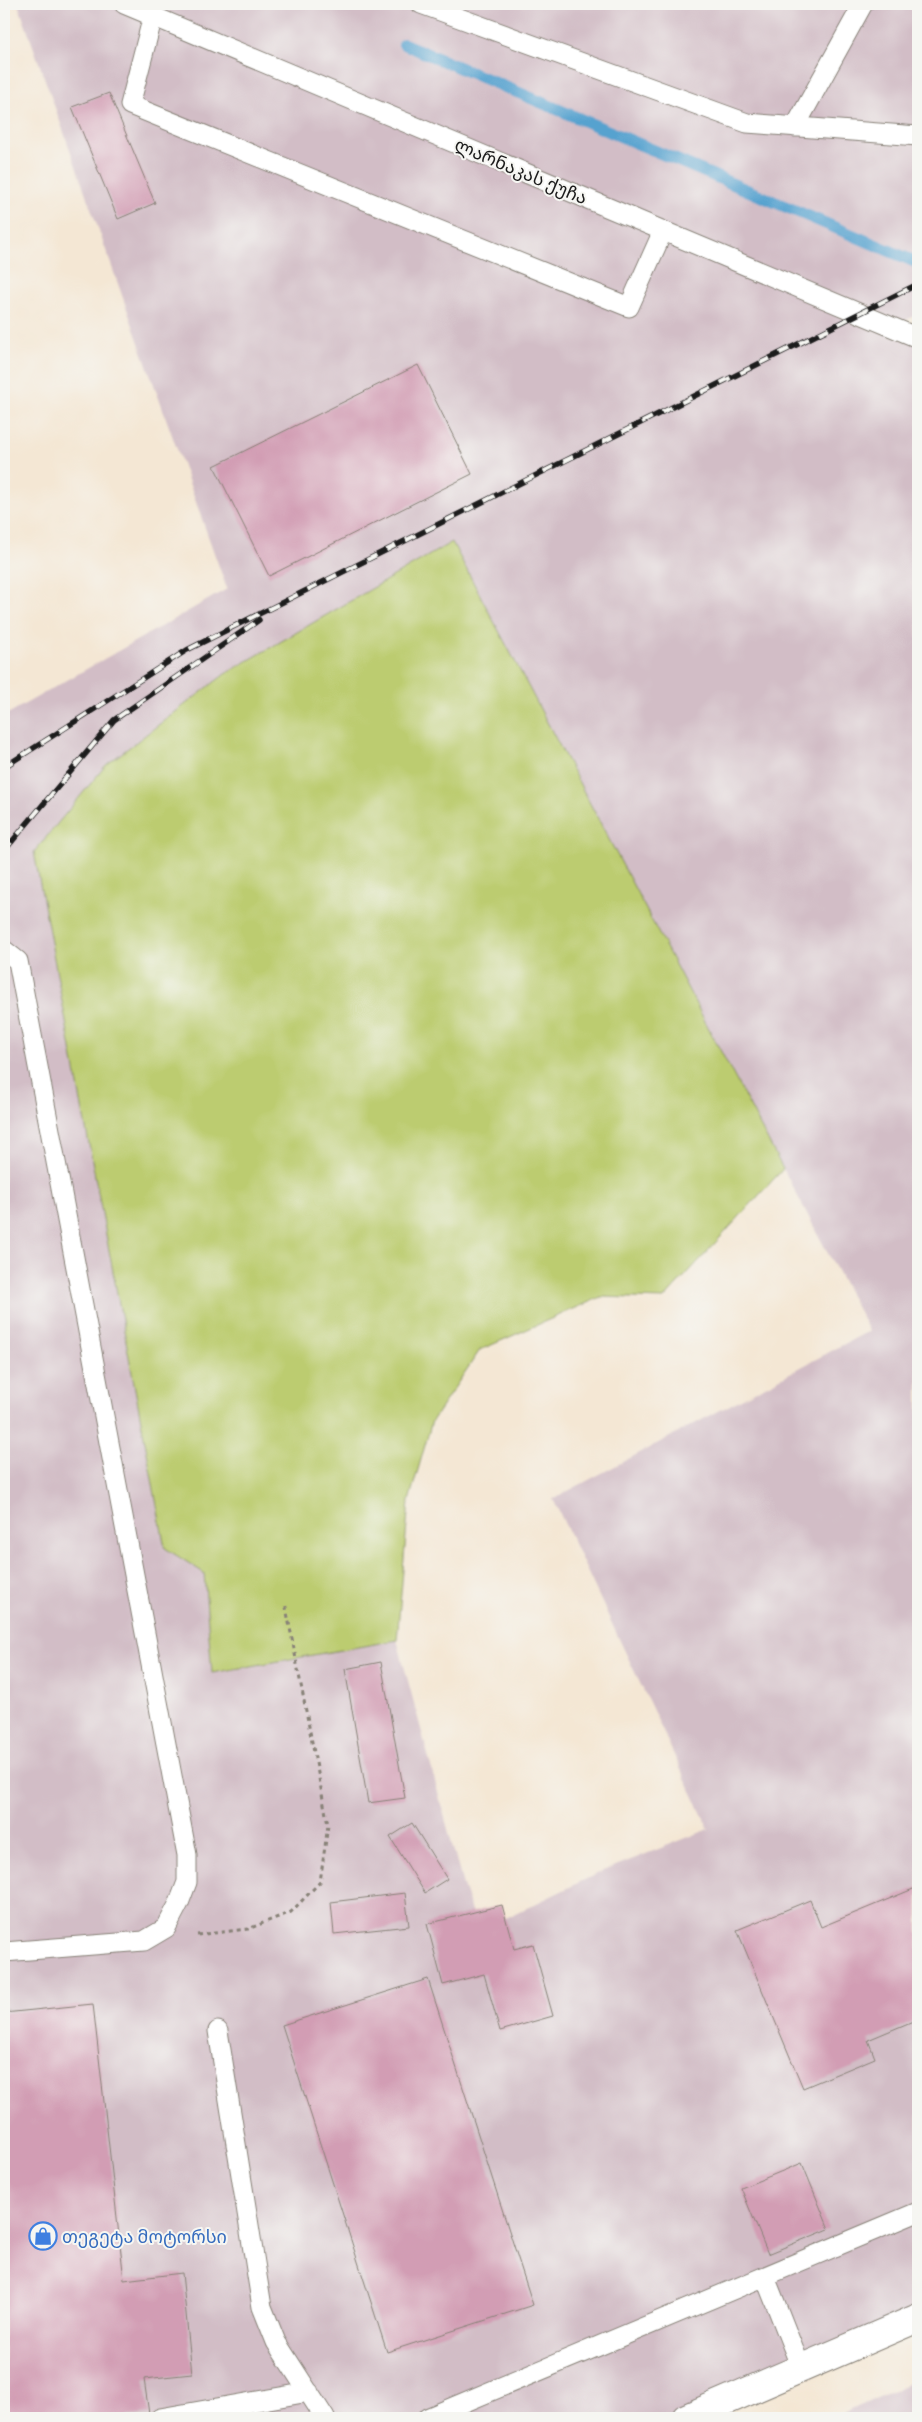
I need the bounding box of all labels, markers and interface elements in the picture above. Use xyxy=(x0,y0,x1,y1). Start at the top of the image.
street label: ლარნაკას ქუჩა xyxy=(451,132,591,210)
shop icon: თეგეტა მოტორსი xyxy=(28,2221,58,2251)
place label: თეგეტა მოტორსი xyxy=(62,2224,227,2249)

